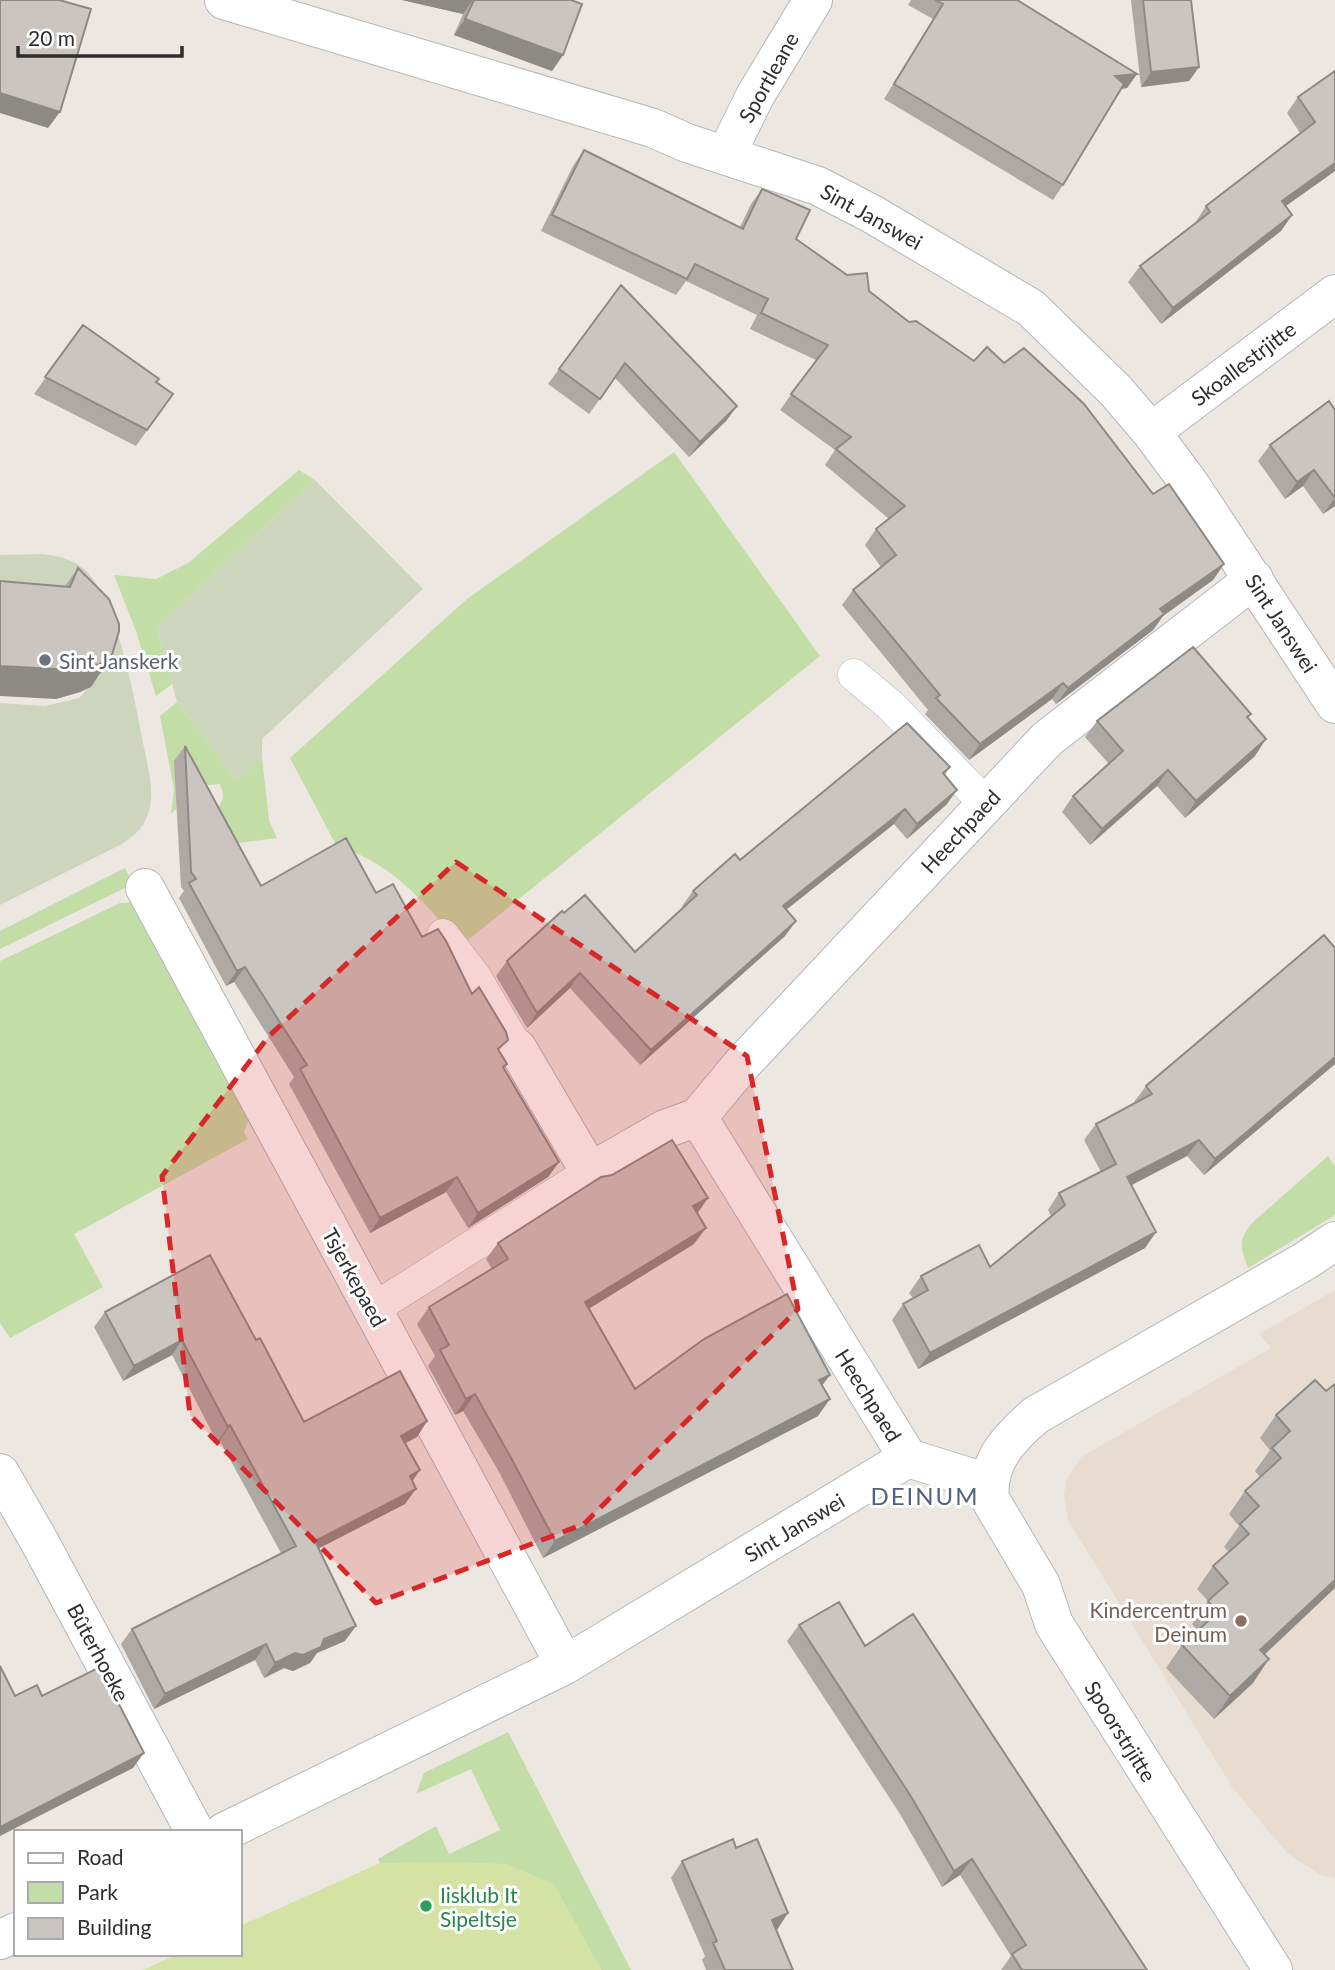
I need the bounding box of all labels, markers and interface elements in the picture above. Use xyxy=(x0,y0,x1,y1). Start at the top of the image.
scale bar xyxy=(18,14,182,58)
text: 20 m xyxy=(28,25,75,50)
street label: Sportleane xyxy=(733,28,803,126)
street label: Sint Janswei xyxy=(817,178,927,254)
street label: Skoallestrjitte xyxy=(1186,316,1300,410)
street label: Sint Janswei xyxy=(1241,569,1323,677)
place label: Sint Janskerk xyxy=(59,648,179,673)
marker: Sint Janskerk xyxy=(37,652,53,668)
street label: Heechpaed xyxy=(915,784,1005,878)
street label: Tsjerkepaed xyxy=(318,1223,392,1331)
street label: Heechpaed xyxy=(831,1344,907,1446)
district label: DEINUM xyxy=(870,1481,980,1510)
street label: Sint Janswei xyxy=(739,1487,849,1567)
place label: Kindercentrum Deinum xyxy=(1090,1597,1227,1646)
street label: Bûterhoeke xyxy=(63,1599,135,1705)
marker: Kindercentrum Deinum xyxy=(1233,1613,1249,1629)
street label: Spoorstrjitte xyxy=(1080,1676,1162,1786)
legend xyxy=(14,1830,242,1956)
text: Road xyxy=(77,1844,124,1869)
text: Park xyxy=(77,1879,118,1904)
place label: Iisklub It Sipeltsje xyxy=(440,1882,518,1931)
marker: Iisklub It Sipeltsje xyxy=(418,1898,434,1914)
text: Building xyxy=(77,1914,152,1939)

